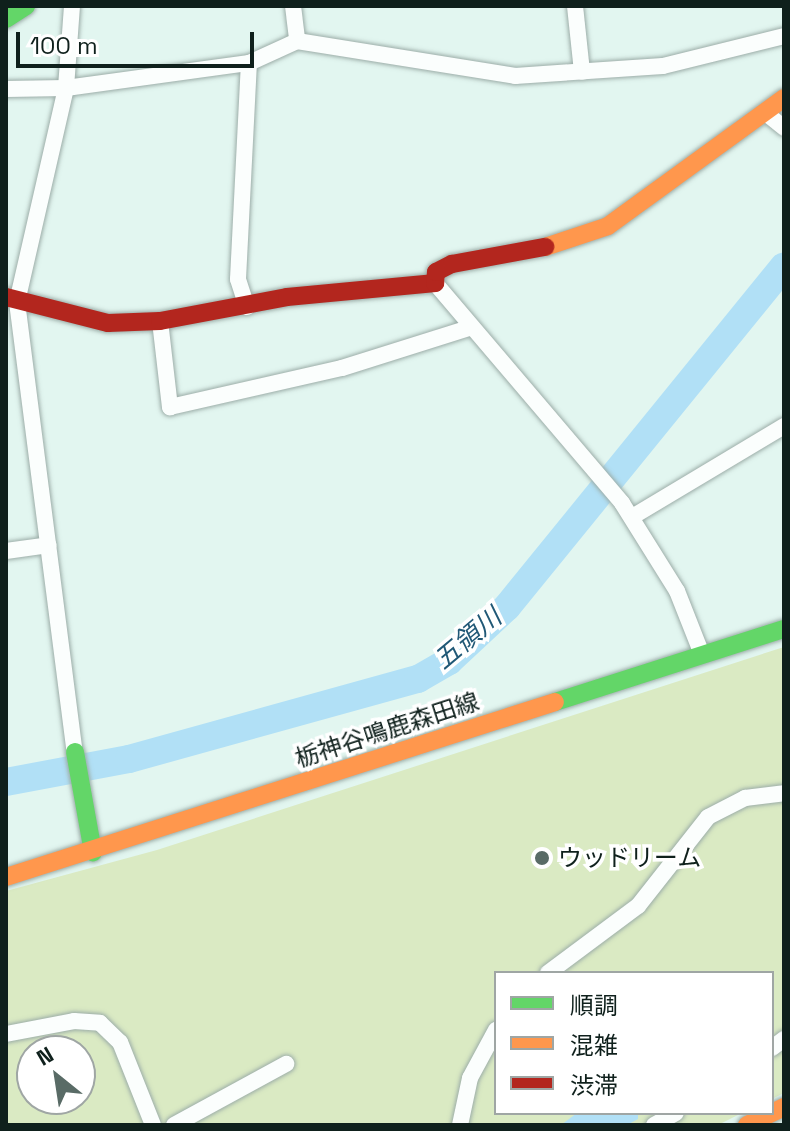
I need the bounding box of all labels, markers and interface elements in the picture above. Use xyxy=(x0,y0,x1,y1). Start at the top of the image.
scale bar xyxy=(20,16,258,66)
text: 100 m xyxy=(30,30,98,61)
water label: 五領川 xyxy=(428,602,508,676)
street label: 栃神谷鳴鹿森田線 xyxy=(291,687,483,773)
place label: ウッドリーム xyxy=(558,844,702,872)
marker: ウッドリーム xyxy=(533,849,551,867)
legend xyxy=(494,971,774,1115)
text: 順調 xyxy=(570,990,618,1021)
text: 混雑 xyxy=(570,1030,618,1061)
north arrow xyxy=(16,1035,96,1115)
text: N xyxy=(32,1040,58,1072)
text: 渋滞 xyxy=(570,1070,618,1101)

